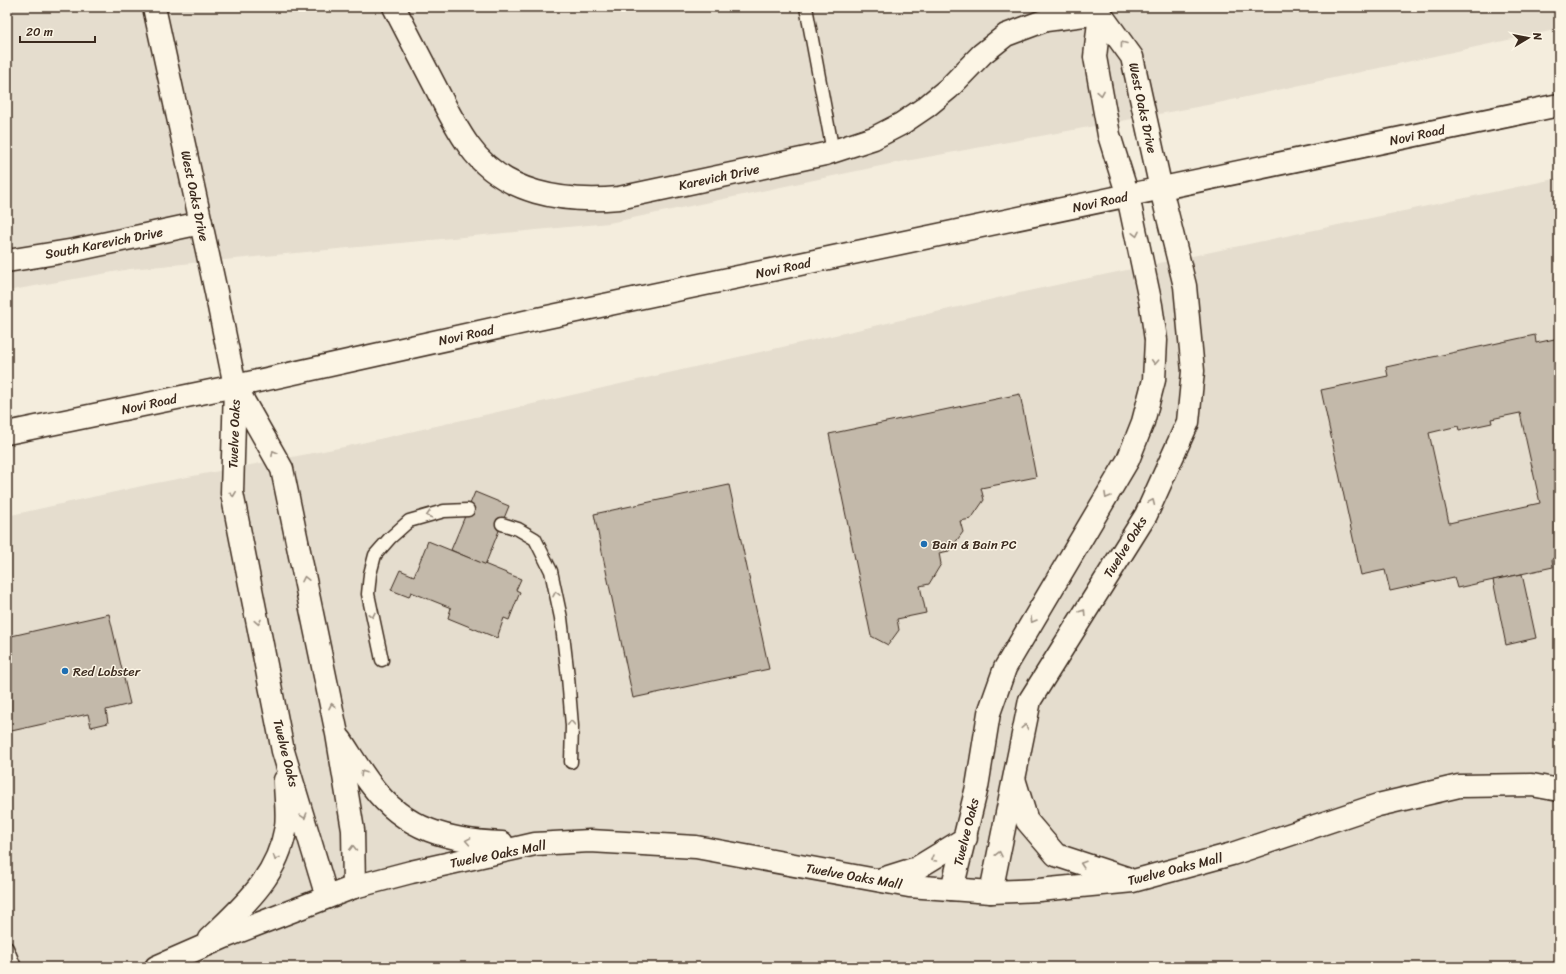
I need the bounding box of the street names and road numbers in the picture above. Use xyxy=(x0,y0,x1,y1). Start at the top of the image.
street label: West Oaks Drive xyxy=(1122,60,1164,156)
street label: Novi Road xyxy=(1387,118,1448,152)
street label: West Oaks Drive xyxy=(174,148,216,244)
street label: Karevich Drive xyxy=(676,157,762,197)
street label: Novi Road xyxy=(1070,185,1131,219)
street label: South Karevich Drive xyxy=(43,220,165,266)
street label: Novi Road xyxy=(753,251,814,285)
street label: Novi Road xyxy=(436,318,497,352)
street label: Novi Road xyxy=(119,387,180,421)
street label: Twelve Oaks xyxy=(221,399,247,469)
street label: Twelve Oaks xyxy=(1097,511,1153,583)
street label: Twelve Oaks xyxy=(266,717,306,789)
street label: Twelve Oaks xyxy=(946,796,986,868)
street label: Twelve Oaks Mall xyxy=(448,833,548,875)
street label: Twelve Oaks Mall xyxy=(1125,846,1225,892)
street label: Twelve Oaks Mall xyxy=(804,856,904,896)

